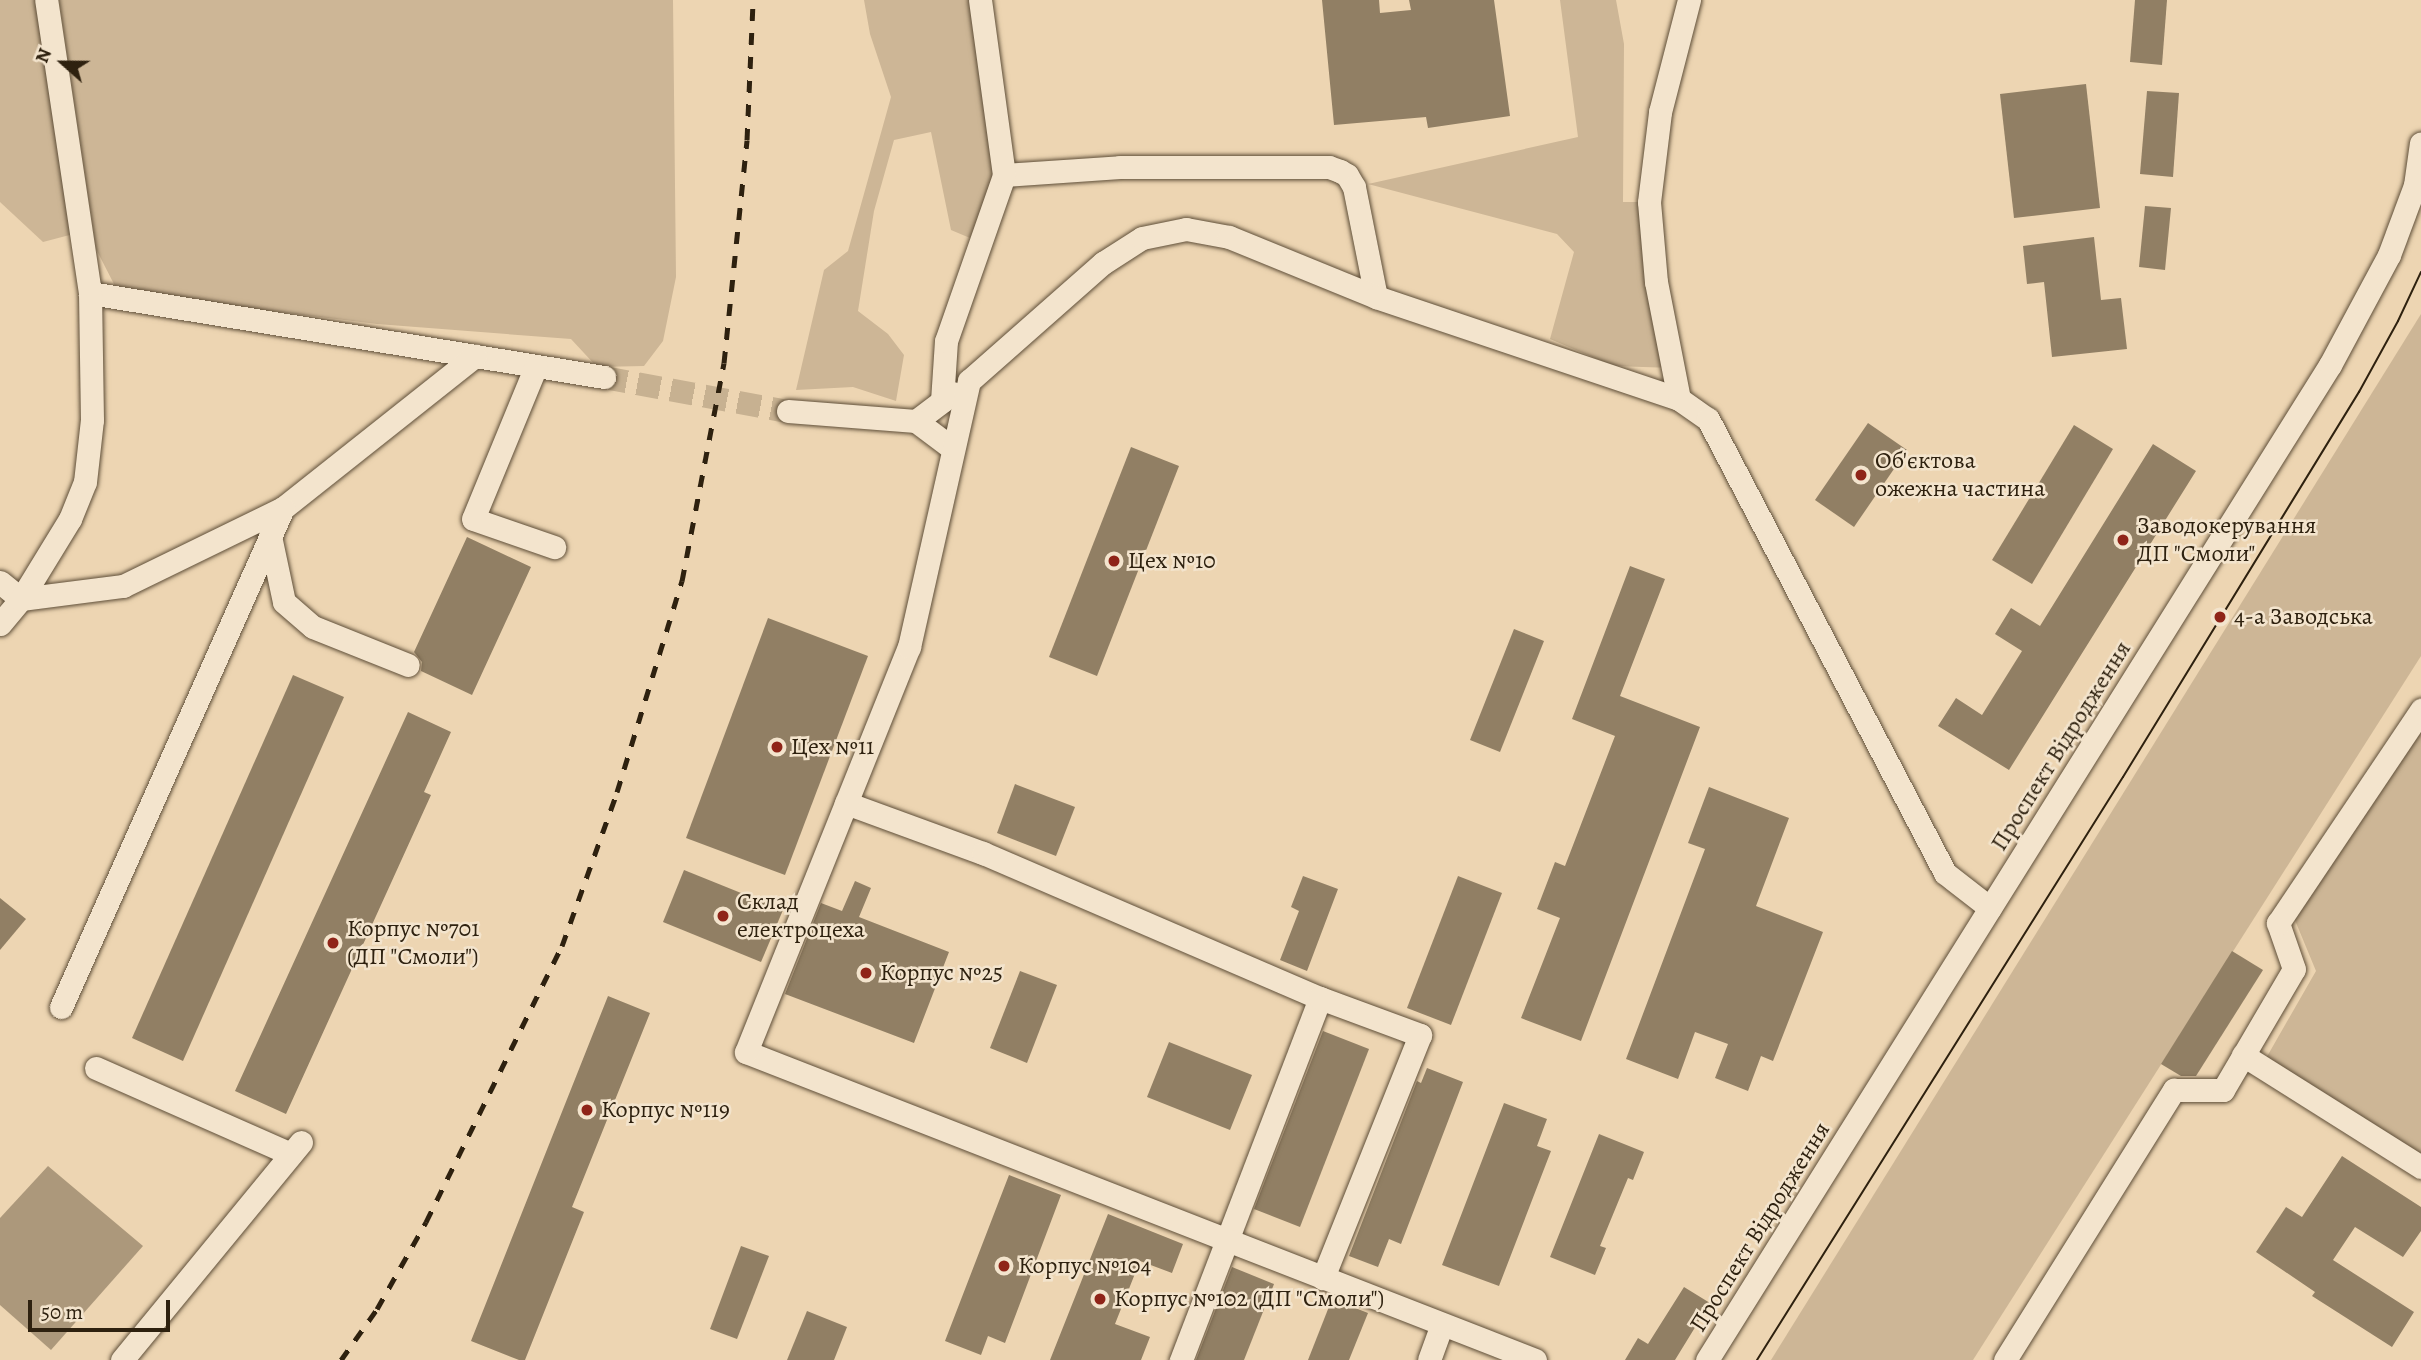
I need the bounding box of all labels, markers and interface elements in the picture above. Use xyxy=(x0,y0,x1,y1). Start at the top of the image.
north arrow xyxy=(28,28,98,98)
text: N xyxy=(29,44,58,67)
place label: Об'єктова ожежна частина xyxy=(1875,447,2045,503)
marker: Об'єктова ожежна частина xyxy=(1853,467,1869,483)
place label: Заводокерування ДП "Смоли" xyxy=(2137,512,2316,568)
marker: Заводокерування ДП "Смоли" xyxy=(2115,532,2131,548)
place label: Цех №10 xyxy=(1128,547,1216,575)
marker: Цех №10 xyxy=(1106,553,1122,569)
place label: 4-а Заводська xyxy=(2234,603,2373,631)
marker: 4-а Заводська xyxy=(2212,609,2228,625)
street label: Проспект Відродження xyxy=(1985,636,2137,856)
place label: Цех №11 xyxy=(791,733,874,761)
marker: Цех №11 xyxy=(769,739,785,755)
place label: Склад електроцеха xyxy=(737,888,865,944)
marker: Склад електроцеха xyxy=(715,908,731,924)
place label: Корпус №701 (ДП "Смоли") xyxy=(347,915,480,971)
marker: Корпус №701 (ДП "Смоли") xyxy=(325,935,341,951)
place label: Корпус №25 xyxy=(880,959,1003,987)
marker: Корпус №25 xyxy=(858,965,874,981)
place label: Корпус №119 xyxy=(601,1096,730,1124)
marker: Корпус №119 xyxy=(579,1102,595,1118)
street label: Проспект Відродження xyxy=(1684,1117,1836,1337)
place label: Корпус №104 xyxy=(1018,1252,1151,1280)
marker: Корпус №104 xyxy=(996,1258,1012,1274)
place label: Корпус №102 (ДП "Смоли") xyxy=(1114,1285,1385,1313)
scale bar xyxy=(32,1286,173,1330)
marker: Корпус №102 (ДП "Смоли") xyxy=(1092,1291,1108,1307)
text: 50 m xyxy=(41,1298,83,1326)

